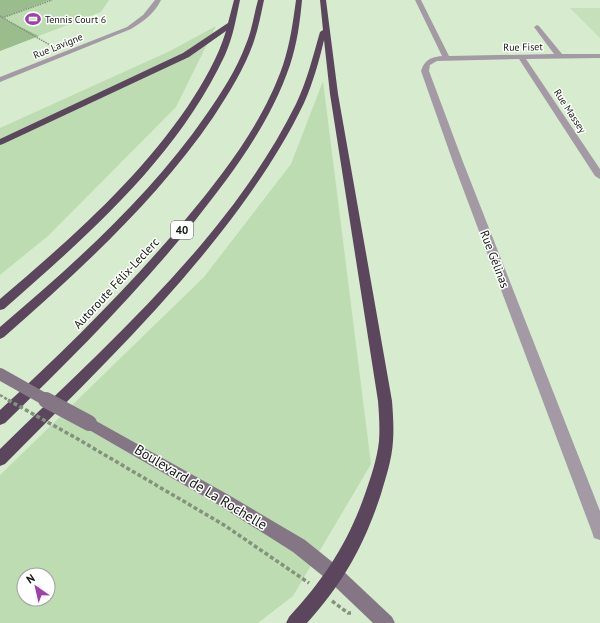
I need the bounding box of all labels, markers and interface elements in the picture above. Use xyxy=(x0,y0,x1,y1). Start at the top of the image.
sports icon: Tennis Court 6 xyxy=(24,10,42,28)
place label: Tennis Court 6 xyxy=(45,13,106,26)
street label: Rue Lavigne xyxy=(31,30,85,62)
street label: Rue Fiset xyxy=(503,40,543,54)
street label: Rue Massey xyxy=(551,87,589,136)
road number: 40 xyxy=(171,221,193,239)
street label: Rue Gélinas xyxy=(477,228,513,290)
street label: Autoroute Félix-Leclerc xyxy=(70,234,162,332)
street label: Boulevard de La Rochelle xyxy=(131,440,271,534)
north arrow xyxy=(16,567,56,607)
text: N xyxy=(23,571,37,587)

